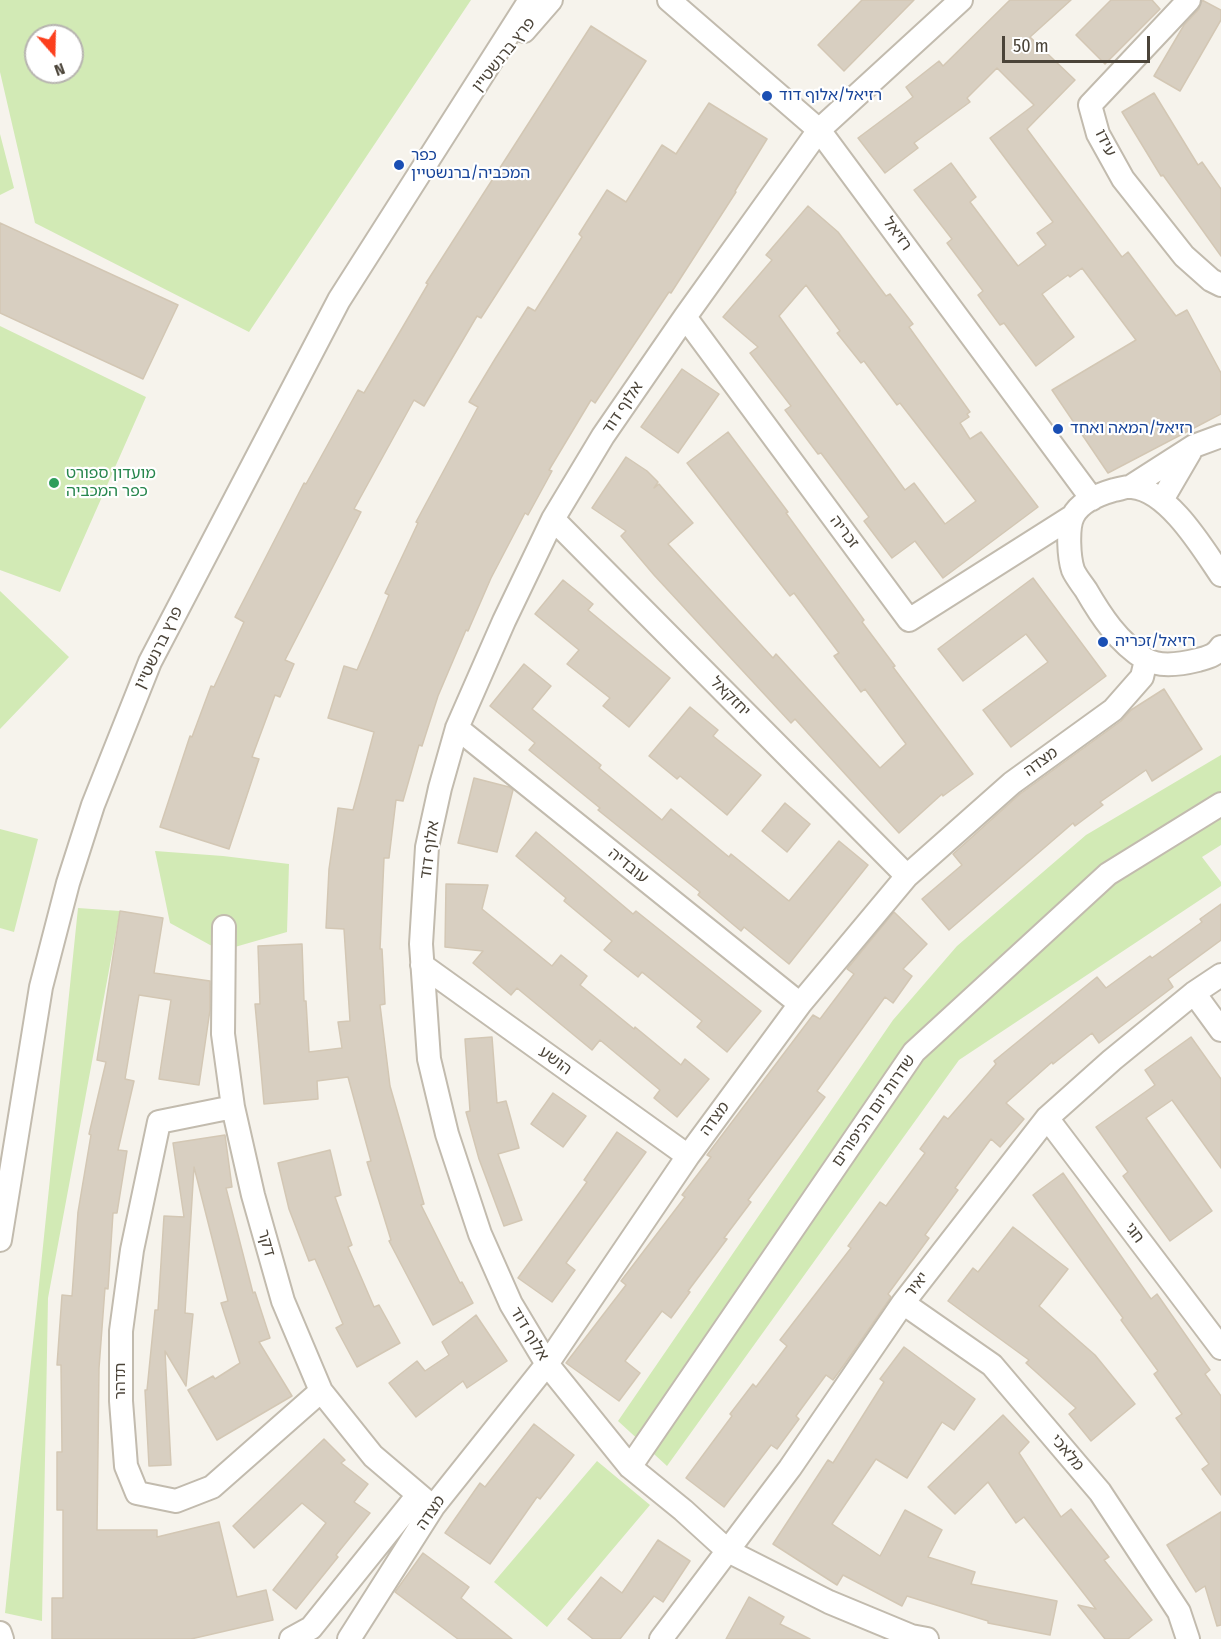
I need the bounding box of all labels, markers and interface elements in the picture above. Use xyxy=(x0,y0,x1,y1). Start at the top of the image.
street label: פרץ ברנשטיין xyxy=(468,14,540,96)
north arrow xyxy=(24,24,84,84)
scale bar xyxy=(1005,24,1154,62)
text: 50 m xyxy=(1013,35,1049,57)
text: N xyxy=(52,59,67,80)
place label: רזיאל/אלוף דוד xyxy=(779,86,882,106)
marker: רזיאל/אלוף דוד xyxy=(760,89,774,103)
street label: עידו xyxy=(1090,126,1120,160)
place label: כפר המכביה/ברנשטיין xyxy=(411,146,530,184)
marker: כפר המכביה/ברנשטיין xyxy=(392,158,406,172)
street label: רזיאל xyxy=(878,213,916,255)
street label: אלוף דוד xyxy=(599,378,647,438)
place label: רזיאל/המאה ואחד xyxy=(1070,419,1193,439)
marker: רזיאל/המאה ואחד xyxy=(1051,422,1065,436)
place label: מועדון ספורט כפר המכביה xyxy=(66,464,156,502)
marker: מועדון ספורט כפר המכביה xyxy=(47,476,61,490)
street label: זכריה xyxy=(825,512,863,552)
street label: פרץ ברנשטיין xyxy=(131,603,187,693)
place label: רזיאל/זכריה xyxy=(1115,632,1196,652)
marker: רזיאל/זכריה xyxy=(1096,635,1110,649)
street label: יחזקאל xyxy=(706,673,754,721)
street label: מצדה xyxy=(1020,743,1062,781)
street label: אלוף דוד xyxy=(416,819,444,881)
street label: עובדיה xyxy=(604,844,652,888)
street label: הושע xyxy=(535,1043,575,1079)
street label: שדרות יום הכיפורים xyxy=(828,1051,920,1171)
street label: מצדה xyxy=(696,1098,734,1140)
street label: חגי xyxy=(1120,1219,1148,1247)
street label: דקר xyxy=(253,1227,279,1259)
street label: יאיר xyxy=(901,1268,933,1302)
street label: אלוף דוד xyxy=(506,1304,552,1364)
street label: תדהר xyxy=(111,1362,131,1400)
street label: מלאכי xyxy=(1046,1431,1088,1475)
street label: מצדה xyxy=(412,1492,450,1534)

